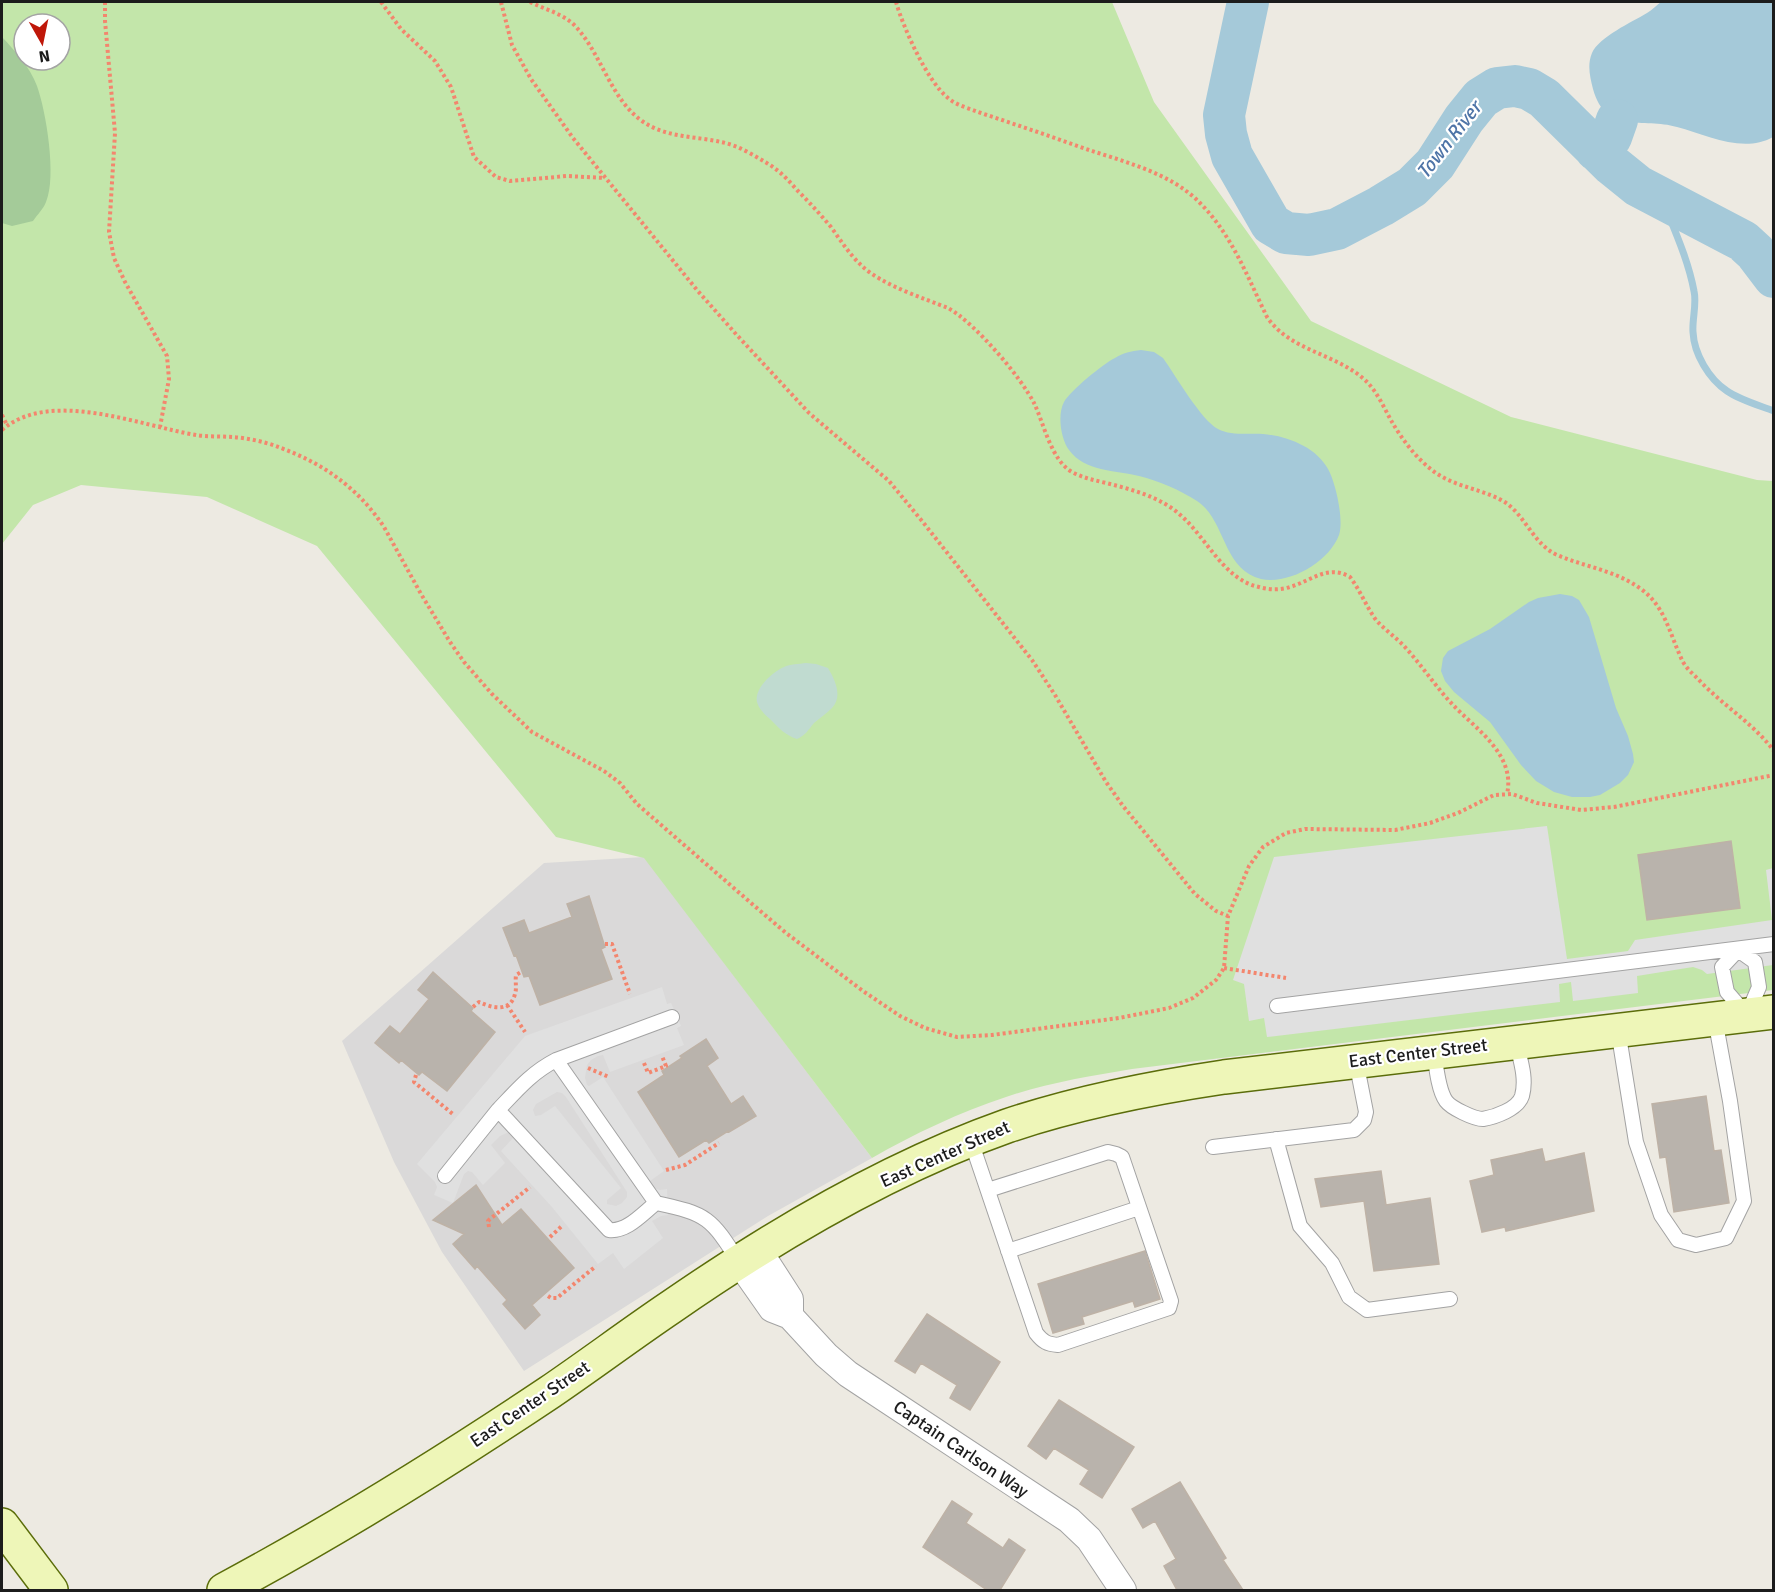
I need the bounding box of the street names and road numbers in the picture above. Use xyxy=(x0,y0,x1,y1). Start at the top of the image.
street label: East Center Street xyxy=(1347,1034,1489,1072)
street label: East Center Street xyxy=(877,1116,1013,1192)
street label: East Center Street xyxy=(466,1356,594,1452)
street label: Captain Carlson Way xyxy=(889,1396,1033,1503)

